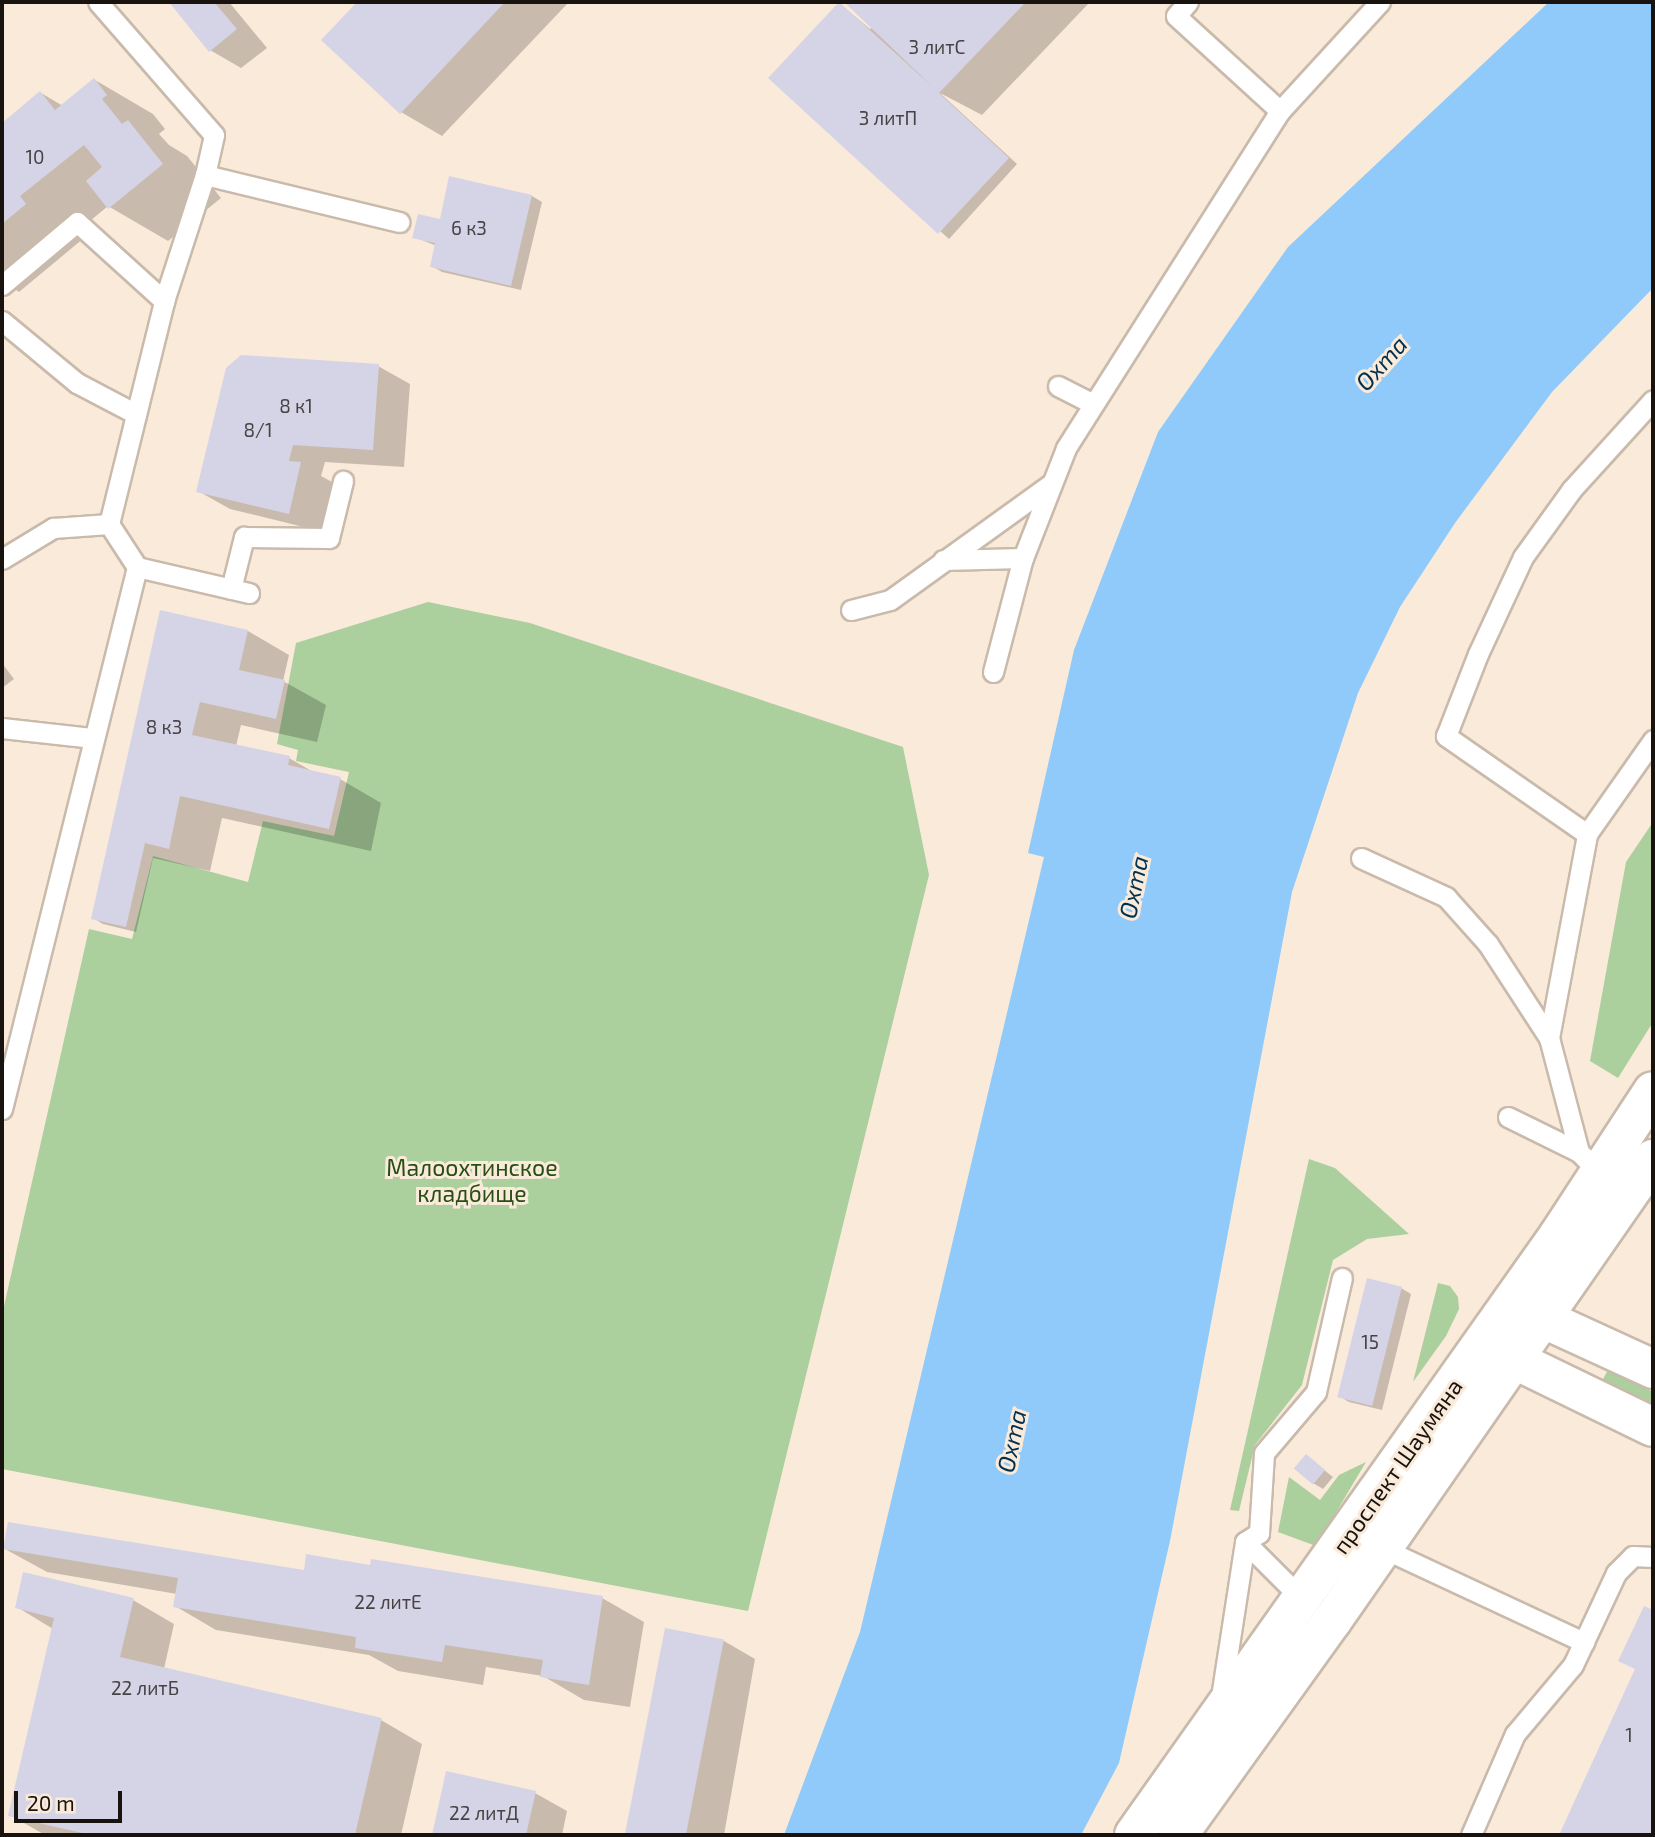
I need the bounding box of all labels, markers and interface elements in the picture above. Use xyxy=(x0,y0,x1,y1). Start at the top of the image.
house number: 3 литС xyxy=(909,36,965,58)
house number: 3 литП xyxy=(859,107,917,129)
house number: 10 xyxy=(25,146,45,168)
house number: 6 к3 xyxy=(451,217,487,239)
water label: Охта xyxy=(1349,330,1413,396)
house number: 8 к1 xyxy=(279,395,313,417)
house number: 8/1 xyxy=(244,419,272,441)
house number: 8 к3 xyxy=(146,716,182,738)
water label: Охта xyxy=(1112,853,1154,921)
park label: Малоохтинское кладбище xyxy=(386,1153,558,1207)
house number: 15 xyxy=(1361,1331,1379,1353)
street label: проспект Шаумяна xyxy=(1326,1373,1468,1559)
water label: Охта xyxy=(990,1407,1032,1475)
house number: 22 литЕ xyxy=(354,1591,422,1613)
house number: 22 литБ xyxy=(111,1677,179,1699)
house number: 1 xyxy=(1625,1724,1633,1746)
scale bar xyxy=(18,1778,126,1822)
text: 20 m xyxy=(27,1790,75,1815)
house number: 22 литД xyxy=(449,1802,519,1824)

